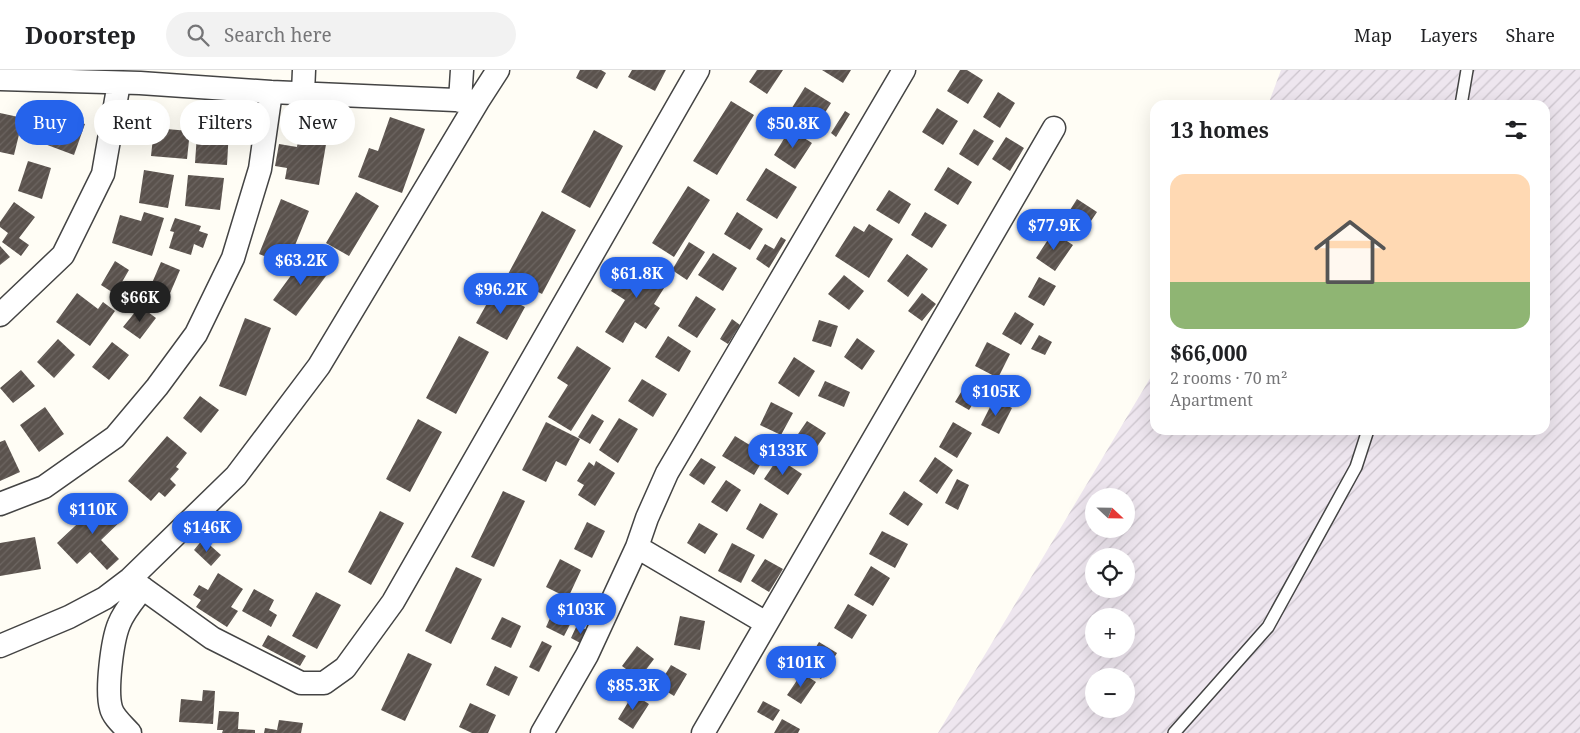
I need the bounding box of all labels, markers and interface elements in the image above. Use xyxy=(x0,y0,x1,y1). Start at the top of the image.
search box xyxy=(166,12,516,57)
text: Doorstep xyxy=(25,18,136,51)
icon: search xyxy=(184,21,212,49)
text: Search here xyxy=(224,22,332,48)
text: Map xyxy=(1354,23,1392,47)
text: Layers xyxy=(1420,23,1478,47)
text: Share xyxy=(1506,23,1555,47)
chip: Buy xyxy=(15,100,84,145)
chip: Rent xyxy=(94,100,170,145)
chip: Filters xyxy=(180,100,270,145)
chip: New xyxy=(280,100,355,145)
pin: $50.8K xyxy=(752,106,834,149)
text: $50.8K xyxy=(767,112,819,134)
text: 13 homes xyxy=(1170,116,1269,144)
icon: filters xyxy=(1502,116,1530,144)
icon: home xyxy=(1305,207,1395,297)
pin: $77.9K xyxy=(1013,208,1095,251)
text: $77.9K xyxy=(1028,214,1080,236)
pin: $63.2K xyxy=(260,244,342,286)
text: $63.2K xyxy=(275,249,327,271)
pin: $61.8K xyxy=(596,256,678,299)
text: $61.8K xyxy=(611,262,663,284)
pin: $96.2K xyxy=(460,272,542,315)
text: $96.2K xyxy=(475,278,527,300)
pin: $66K xyxy=(110,280,170,323)
text: $66K xyxy=(121,286,159,308)
text: $66,000 xyxy=(1170,339,1247,367)
text: 2 rooms · 70 m² xyxy=(1170,367,1287,389)
pin: $105K xyxy=(961,374,1031,417)
text: $105K xyxy=(972,380,1020,402)
text: Apartment xyxy=(1170,389,1253,411)
pin: $133K xyxy=(748,434,818,476)
text: $133K xyxy=(759,439,807,461)
north arrow xyxy=(1085,488,1135,538)
map controls xyxy=(1085,488,1135,718)
pin: $110K xyxy=(58,492,128,535)
text: $110K xyxy=(69,498,117,520)
pin: $146K xyxy=(172,510,242,553)
text: $146K xyxy=(183,516,231,538)
button: locate xyxy=(1085,548,1135,598)
pin: $103K xyxy=(546,592,616,635)
text: $103K xyxy=(557,598,605,620)
button: + xyxy=(1085,608,1135,658)
pin: $101K xyxy=(766,646,836,688)
text: $101K xyxy=(777,651,825,673)
pin: $85.3K xyxy=(592,668,674,711)
button: − xyxy=(1085,668,1135,718)
text: $85.3K xyxy=(607,674,659,696)

